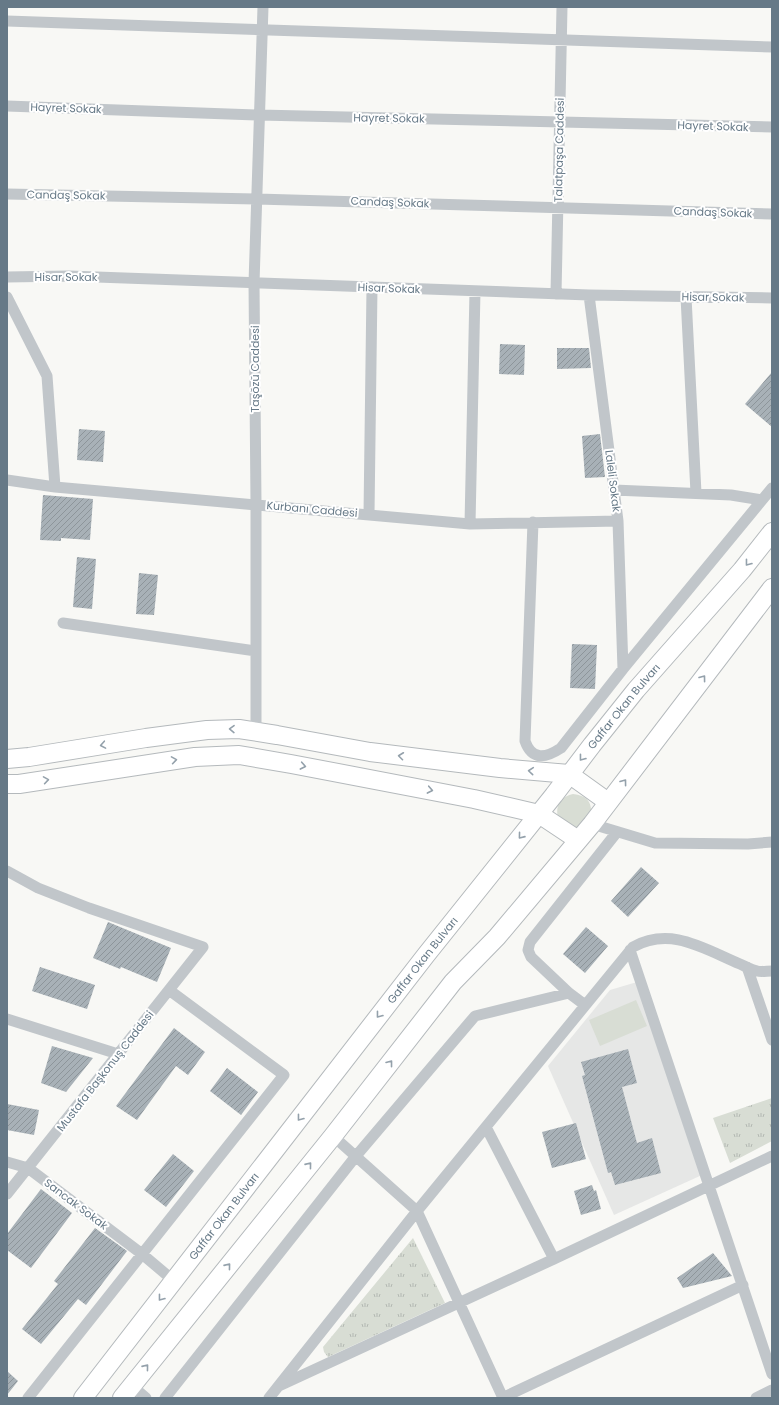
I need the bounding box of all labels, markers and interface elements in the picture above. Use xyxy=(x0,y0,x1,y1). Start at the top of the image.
street label: Talatpaşa Caddesi xyxy=(550,97,568,202)
street label: Hayret Sokak xyxy=(30,99,102,117)
street label: Hayret Sokak xyxy=(353,109,425,127)
street label: Hayret Sokak xyxy=(677,117,749,135)
street label: Candaş Sokak xyxy=(26,186,106,204)
street label: Candaş Sokak xyxy=(350,193,430,211)
street label: Candaş Sokak xyxy=(673,203,753,221)
street label: Hisar Sokak xyxy=(35,269,98,285)
street label: Hisar Sokak xyxy=(357,279,421,297)
street label: Hisar Sokak xyxy=(681,288,745,306)
street label: Taşözü Caddesi xyxy=(247,325,263,413)
street label: Laleli Sokak xyxy=(601,449,625,513)
street label: Kurbanı Caddesi xyxy=(266,497,358,521)
one-way arrow xyxy=(745,558,752,565)
street label: Gaffar Okan Bulvarı xyxy=(584,660,664,752)
one-way arrow xyxy=(698,676,705,683)
one-way arrow xyxy=(229,725,235,733)
one-way arrow xyxy=(100,740,106,749)
one-way arrow xyxy=(398,752,404,761)
one-way arrow xyxy=(580,753,587,760)
one-way arrow xyxy=(171,756,177,765)
one-way arrow xyxy=(300,761,306,769)
one-way arrow xyxy=(528,766,534,775)
one-way arrow xyxy=(43,776,49,785)
one-way arrow xyxy=(619,779,626,786)
one-way arrow xyxy=(427,786,434,794)
one-way arrow xyxy=(519,832,526,839)
street label: Gaffar Okan Bulvarı xyxy=(383,913,462,1007)
street label: Mustafa Başkonuş Caddesi xyxy=(53,1007,157,1135)
one-way arrow xyxy=(377,1010,384,1017)
one-way arrow xyxy=(385,1060,392,1067)
one-way arrow xyxy=(298,1113,305,1120)
one-way arrow xyxy=(305,1162,312,1169)
street label: Gaffar Okan Bulvarı xyxy=(185,1169,263,1263)
street label: Sancak Sokak xyxy=(41,1175,111,1233)
one-way arrow xyxy=(223,1264,230,1271)
one-way arrow xyxy=(158,1294,165,1301)
one-way arrow xyxy=(142,1365,149,1372)

